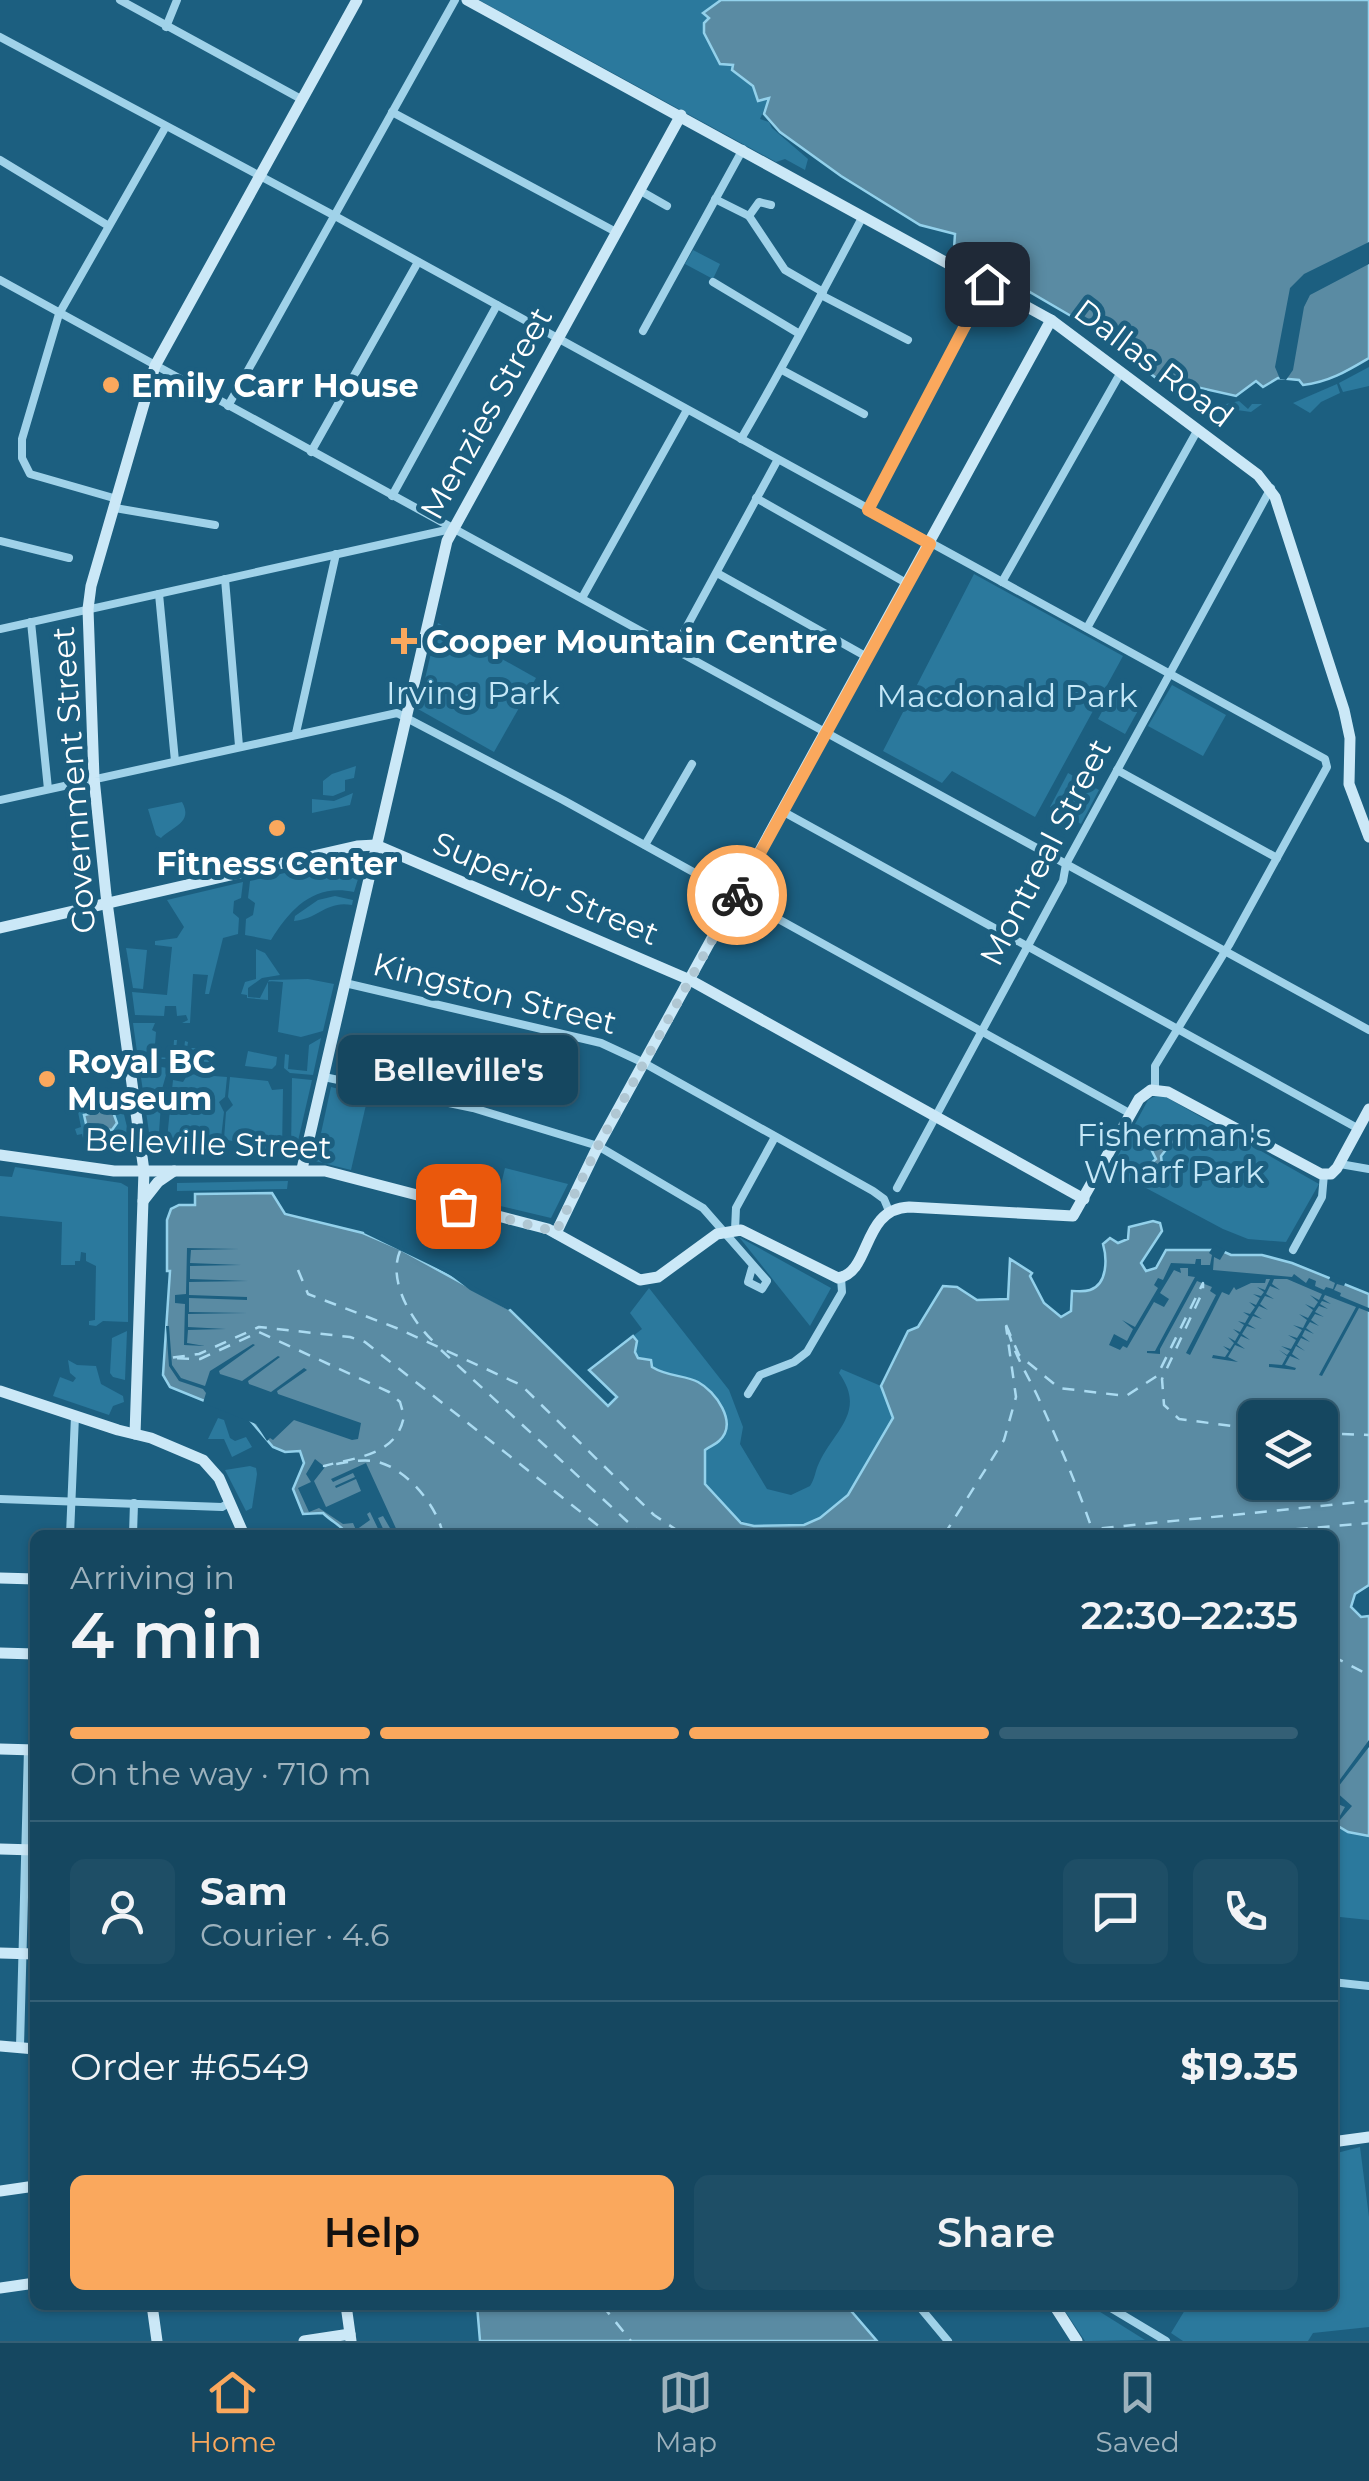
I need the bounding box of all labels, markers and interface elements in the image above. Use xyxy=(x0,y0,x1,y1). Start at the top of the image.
pin xyxy=(945,242,1030,327)
icon: home xyxy=(960,257,1015,312)
street label: Dallas Road xyxy=(1067,291,1241,435)
street label: Menzies Street xyxy=(412,300,560,526)
place label: Emily Carr House xyxy=(131,366,419,405)
marker: Emily Carr House xyxy=(100,374,122,396)
place label: Cooper Mountain Centre xyxy=(426,622,838,661)
street label: Government Street xyxy=(43,625,103,935)
marker: Cooper Mountain Centre xyxy=(391,628,417,654)
park label: Irving Park xyxy=(386,673,560,712)
park label: Macdonald Park xyxy=(876,676,1138,715)
street label: Montreal Street xyxy=(971,732,1119,972)
marker: Fitness Center xyxy=(266,817,288,839)
street label: Superior Street xyxy=(427,823,665,953)
place label: Fitness Center xyxy=(156,844,398,883)
courier xyxy=(687,845,787,945)
icon: bike xyxy=(710,868,765,923)
street label: Kingston Street xyxy=(369,944,621,1042)
callout: Belleville's xyxy=(338,1036,578,1106)
place label: Royal BC Museum xyxy=(67,1042,216,1118)
text: Belleville's xyxy=(372,1050,544,1089)
marker: Royal BC Museum xyxy=(36,1068,58,1090)
park label: Fisherman's Wharf Park xyxy=(1077,1115,1271,1191)
street label: Belleville Street xyxy=(84,1119,332,1167)
pin xyxy=(416,1164,501,1249)
icon: bag xyxy=(431,1179,486,1234)
map controls xyxy=(1238,1400,1338,1500)
button: layers xyxy=(1238,1400,1338,1500)
text: Arriving in xyxy=(70,1558,235,1597)
text: 22:30–22:35 xyxy=(1081,1592,1298,1639)
text: 4 min xyxy=(70,1595,264,1674)
text: On the way · 710 m xyxy=(70,1754,371,1793)
button: person xyxy=(70,1859,175,1964)
button: chat xyxy=(1063,1859,1168,1964)
button: phone xyxy=(1193,1859,1298,1964)
text: Sam xyxy=(200,1868,288,1915)
text: Courier · 4.6 xyxy=(200,1915,389,1954)
text: Order #6549 xyxy=(70,2043,310,2090)
text: $19.35 xyxy=(1180,2043,1298,2090)
button: Help xyxy=(70,2175,674,2290)
button: Share xyxy=(694,2175,1298,2290)
tab: Home xyxy=(189,2365,276,2459)
tab: Map xyxy=(655,2365,717,2459)
tab: Saved xyxy=(1096,2365,1180,2459)

